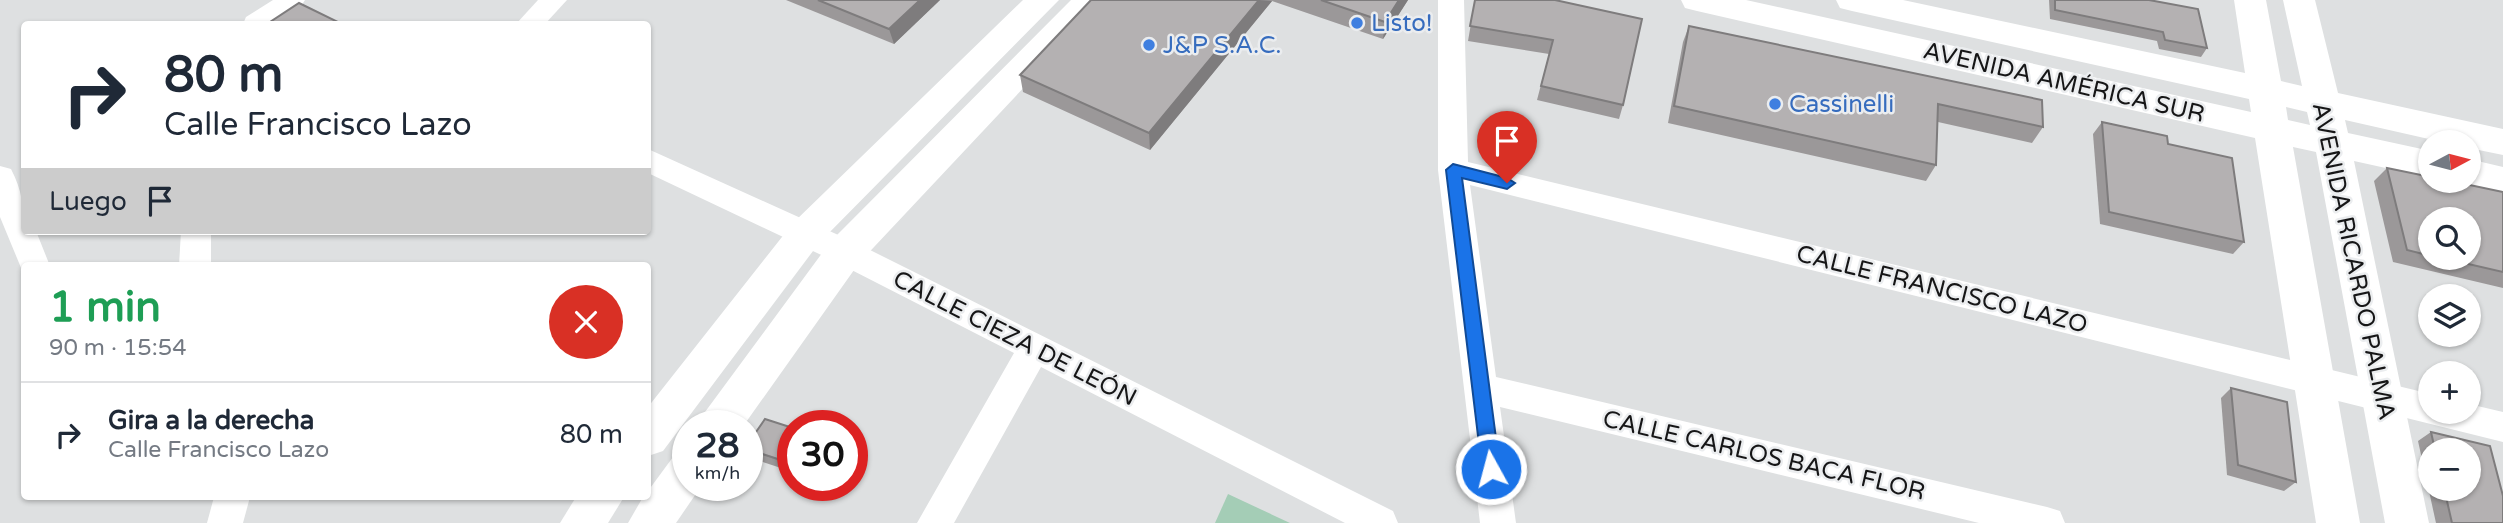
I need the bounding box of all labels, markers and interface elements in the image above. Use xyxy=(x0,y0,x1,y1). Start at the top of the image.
place label: Listo! xyxy=(1371,9,1433,38)
marker: Listo! xyxy=(1349,15,1365,31)
place label: J&P S.A.C. xyxy=(1163,31,1282,60)
street label: AVENIDA AMÉRICA SUR xyxy=(1920,35,2208,129)
marker: J&P S.A.C. xyxy=(1141,37,1157,53)
text: 80 m xyxy=(164,46,283,105)
icon: right xyxy=(49,49,140,140)
place label: Cassinelli xyxy=(1789,90,1894,119)
marker: Cassinelli xyxy=(1767,96,1783,112)
street label: AVENIDA RICARDO PALMA xyxy=(2306,100,2401,423)
text: Calle Francisco Lazo xyxy=(164,106,472,144)
pin xyxy=(1477,111,1537,183)
icon: arrive xyxy=(1488,122,1526,160)
north arrow xyxy=(2418,130,2482,192)
map controls xyxy=(2418,130,2481,501)
icon: arrive xyxy=(141,182,179,220)
text: Luego xyxy=(49,186,127,217)
button: search xyxy=(2418,207,2481,270)
street label: CALLE FRANCISCO LAZO xyxy=(1793,239,2090,340)
street label: CALLE CIEZA DE LEÓN xyxy=(888,263,1142,413)
text: 1 min xyxy=(49,282,161,333)
button: layers xyxy=(2418,284,2481,347)
button: close xyxy=(549,285,623,359)
text: 90 m · 15:54 xyxy=(49,334,187,362)
button: + xyxy=(2418,361,2481,424)
street label: CALLE CARLOS BACA FLOR xyxy=(1600,404,1928,507)
text: Gira a la derecha xyxy=(108,405,314,436)
speed limit sign: 30 xyxy=(777,410,868,501)
icon: right xyxy=(49,416,87,454)
text: 80 m xyxy=(560,419,623,450)
text: 28 xyxy=(696,425,739,467)
position arrow xyxy=(1454,432,1528,506)
text: Calle Francisco Lazo xyxy=(108,436,329,464)
button: − xyxy=(2418,438,2481,501)
text: km/h xyxy=(695,462,740,484)

